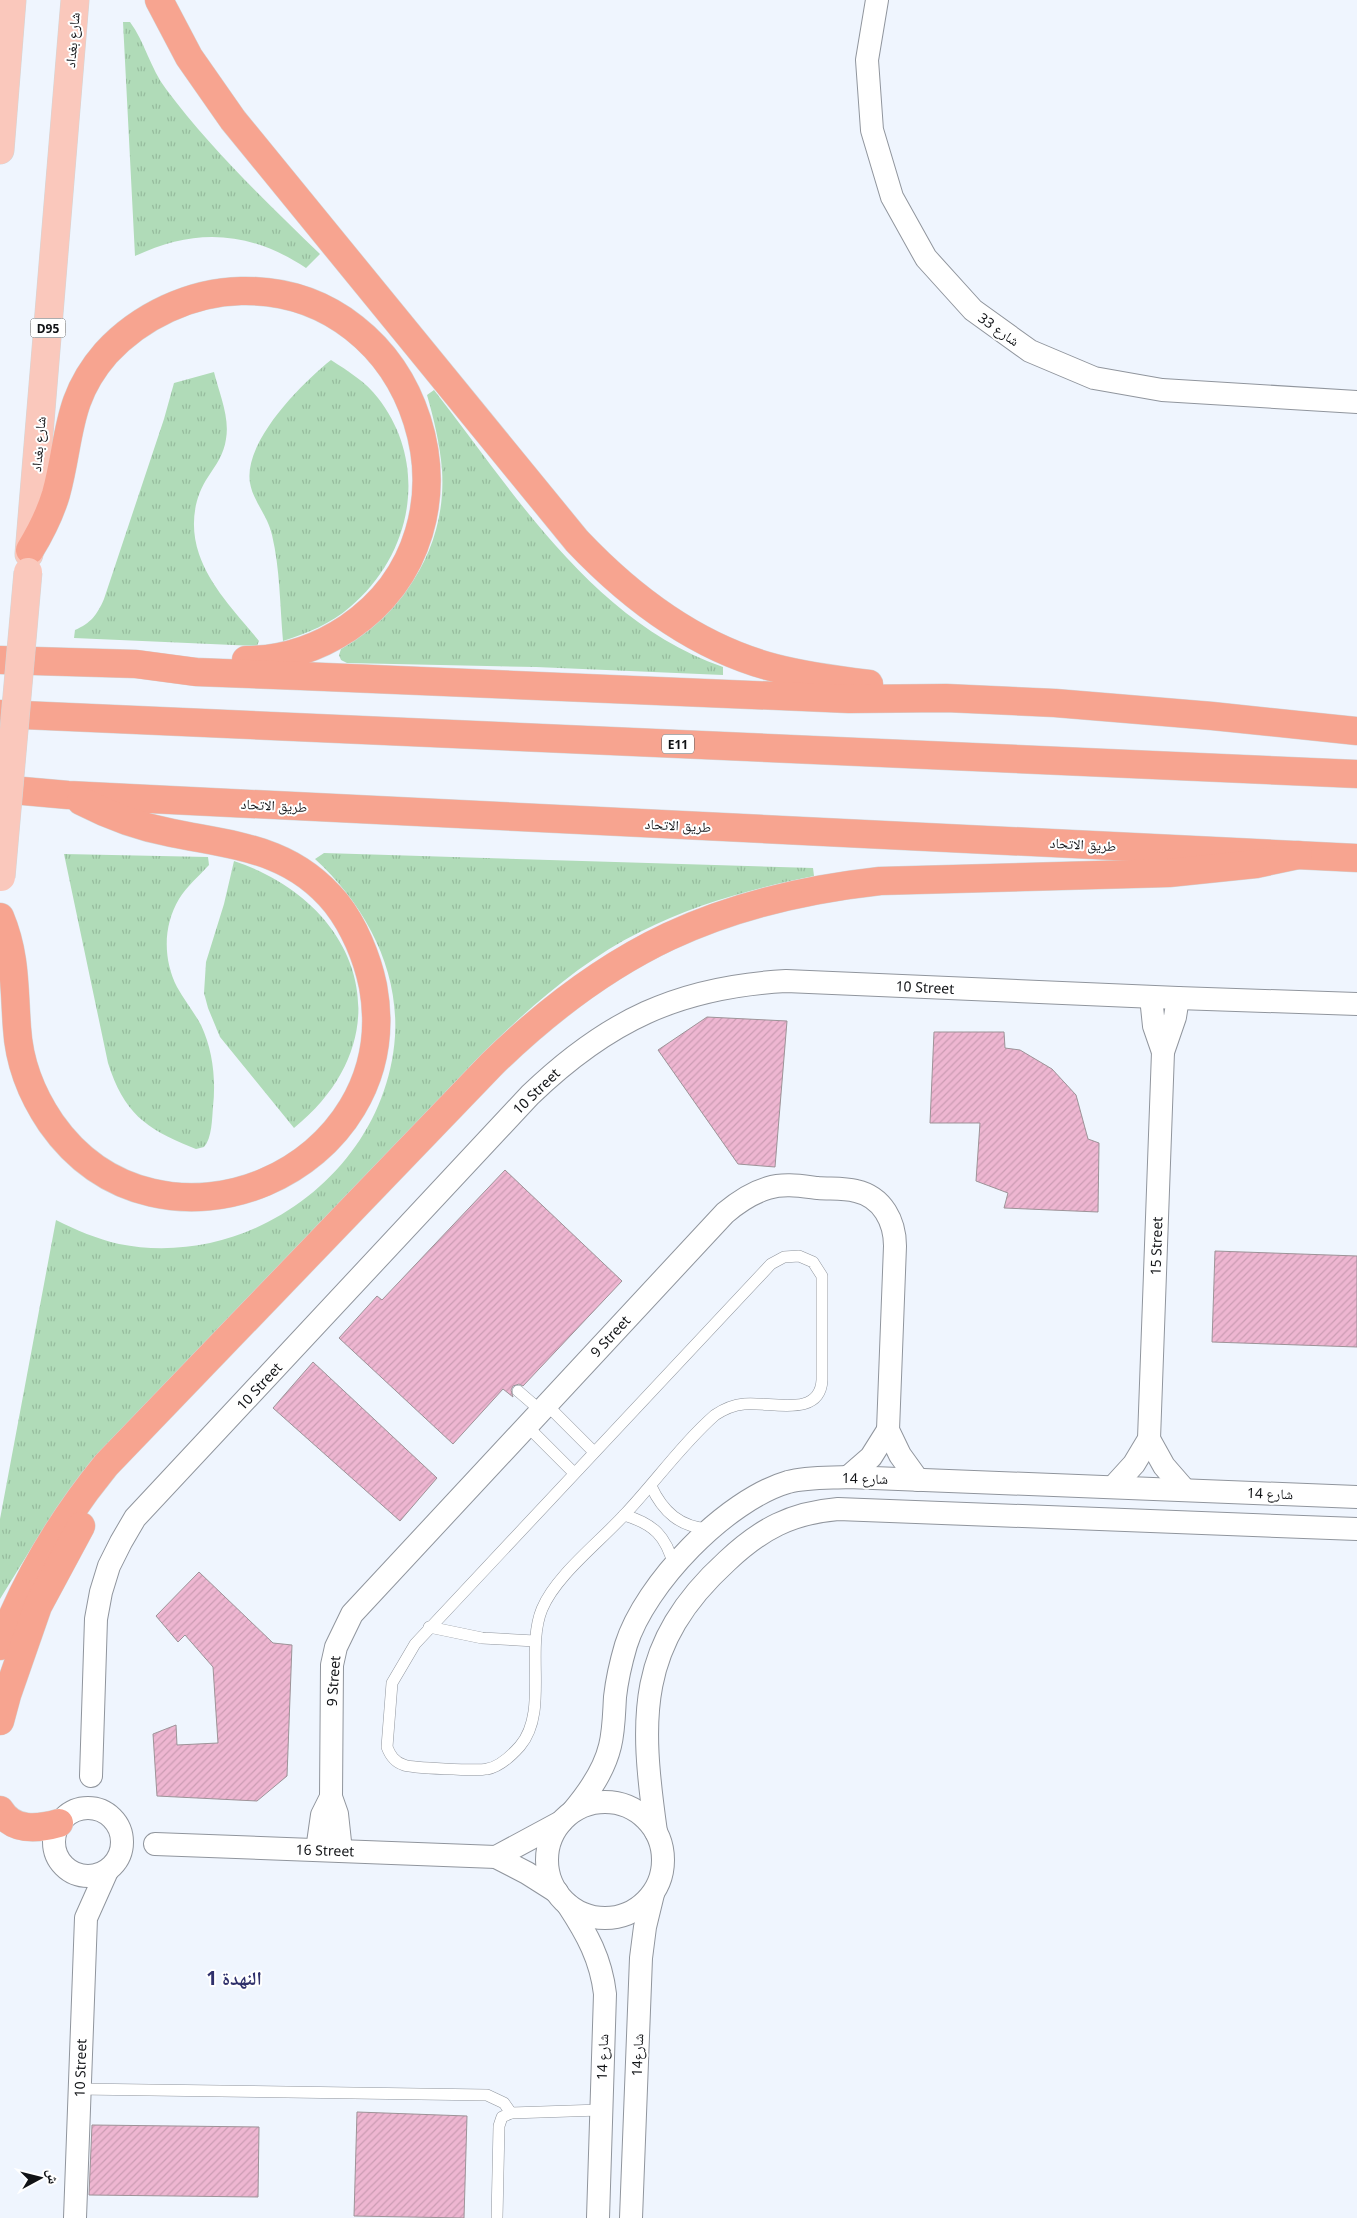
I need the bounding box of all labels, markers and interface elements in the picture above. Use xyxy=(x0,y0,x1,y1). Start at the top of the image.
street label: شارع بغداد xyxy=(60,11,85,69)
street label: شارع 33 xyxy=(974,308,1023,351)
road number: D95 xyxy=(30,318,66,338)
street label: شارع بغداد xyxy=(26,415,51,473)
road number: E11 xyxy=(662,734,694,754)
street label: طريق الاتحاد xyxy=(240,794,308,817)
street label: طريق الاتحاد xyxy=(644,814,712,837)
street label: طريق الاتحاد xyxy=(1049,833,1117,856)
street label: 10 Street xyxy=(895,976,955,998)
street label: 10 Street xyxy=(508,1064,564,1118)
street label: 15 Street xyxy=(1145,1216,1167,1276)
street label: 9 Street xyxy=(586,1311,634,1361)
street label: 10 Street xyxy=(232,1358,286,1414)
street label: شارع 14 xyxy=(842,1468,888,1489)
street label: شارع 14 xyxy=(1246,1483,1293,1504)
street label: 9 Street xyxy=(322,1655,344,1707)
street label: 16 Street xyxy=(295,1839,355,1861)
district label: النهدة 1 xyxy=(206,1965,262,1991)
street label: شارع14 xyxy=(627,2033,648,2077)
street label: شارع 14 xyxy=(592,2034,613,2081)
street label: 10 Street xyxy=(69,2038,91,2098)
north arrow xyxy=(15,2153,65,2203)
text: ش xyxy=(43,2168,64,2185)

